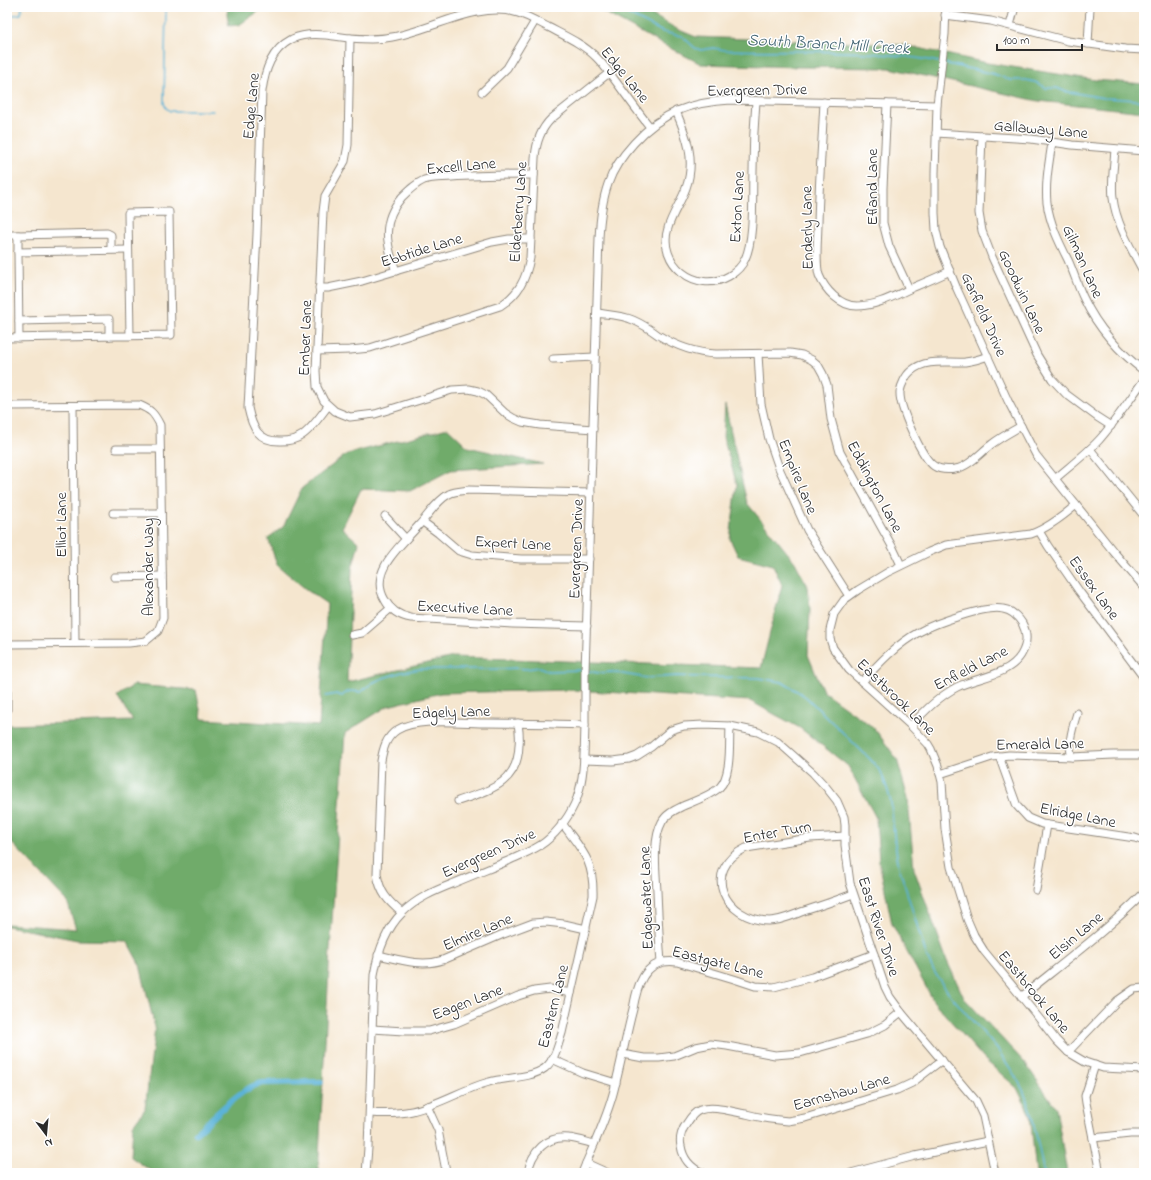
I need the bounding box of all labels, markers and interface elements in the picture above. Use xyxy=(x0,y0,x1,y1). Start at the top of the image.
scale bar xyxy=(997,26,1082,52)
water label: South Branch Mill Creek xyxy=(746,28,911,61)
text: 100 m xyxy=(1003,32,1030,50)
street label: Edge Lane xyxy=(594,42,655,109)
street label: Edge Lane xyxy=(237,71,267,140)
street label: Evergreen Drive xyxy=(707,78,808,104)
street label: Gallaway Lane xyxy=(993,114,1090,146)
street label: Efland Lane xyxy=(861,148,885,225)
street label: Excell Lane xyxy=(425,152,498,182)
street label: Elderberry Lane xyxy=(503,160,535,264)
street label: Exton Lane xyxy=(724,170,752,244)
street label: Enderly Lane xyxy=(795,185,821,270)
street label: Gilman Lane xyxy=(1055,221,1109,303)
street label: Ebbtide Lane xyxy=(378,227,466,275)
street label: Goodwin Lane xyxy=(991,246,1052,339)
street label: Garfield Drive xyxy=(954,269,1013,362)
street label: Ember Lane xyxy=(293,299,319,377)
street label: Empire Lane xyxy=(771,435,823,519)
street label: Eddington Lane xyxy=(840,437,909,538)
street label: Elliot Lane xyxy=(50,492,74,558)
street label: Evergreen Drive xyxy=(563,498,591,600)
street label: Alexander Way xyxy=(137,518,161,616)
street label: Expert Lane xyxy=(474,530,553,558)
street label: Essex Lane xyxy=(1062,551,1125,626)
street label: Executive Lane xyxy=(416,595,514,624)
street label: Enfield Lane xyxy=(930,639,1013,698)
street label: Eastbrook Lane xyxy=(851,653,941,742)
street label: Edgely Lane xyxy=(412,700,491,726)
street label: Emerald Lane xyxy=(996,732,1085,758)
street label: Elridge Lane xyxy=(1037,797,1119,835)
street label: Enter Turn xyxy=(741,815,814,851)
street label: Evergreen Drive xyxy=(438,822,540,885)
street label: Edgewater Lane xyxy=(633,845,661,950)
street label: East River Drive xyxy=(851,874,906,980)
street label: Elsin Lane xyxy=(1044,906,1109,967)
street label: Elmire Lane xyxy=(439,907,517,958)
street label: Eastgate Lane xyxy=(669,940,767,986)
street label: Eastbrook Lane xyxy=(991,945,1076,1040)
street label: Eastern Lane xyxy=(532,961,576,1051)
street label: Eagen Lane xyxy=(429,978,507,1027)
street label: Earnshaw Lane xyxy=(790,1067,894,1118)
north arrow xyxy=(26,1114,66,1154)
text: N xyxy=(43,1134,54,1151)

